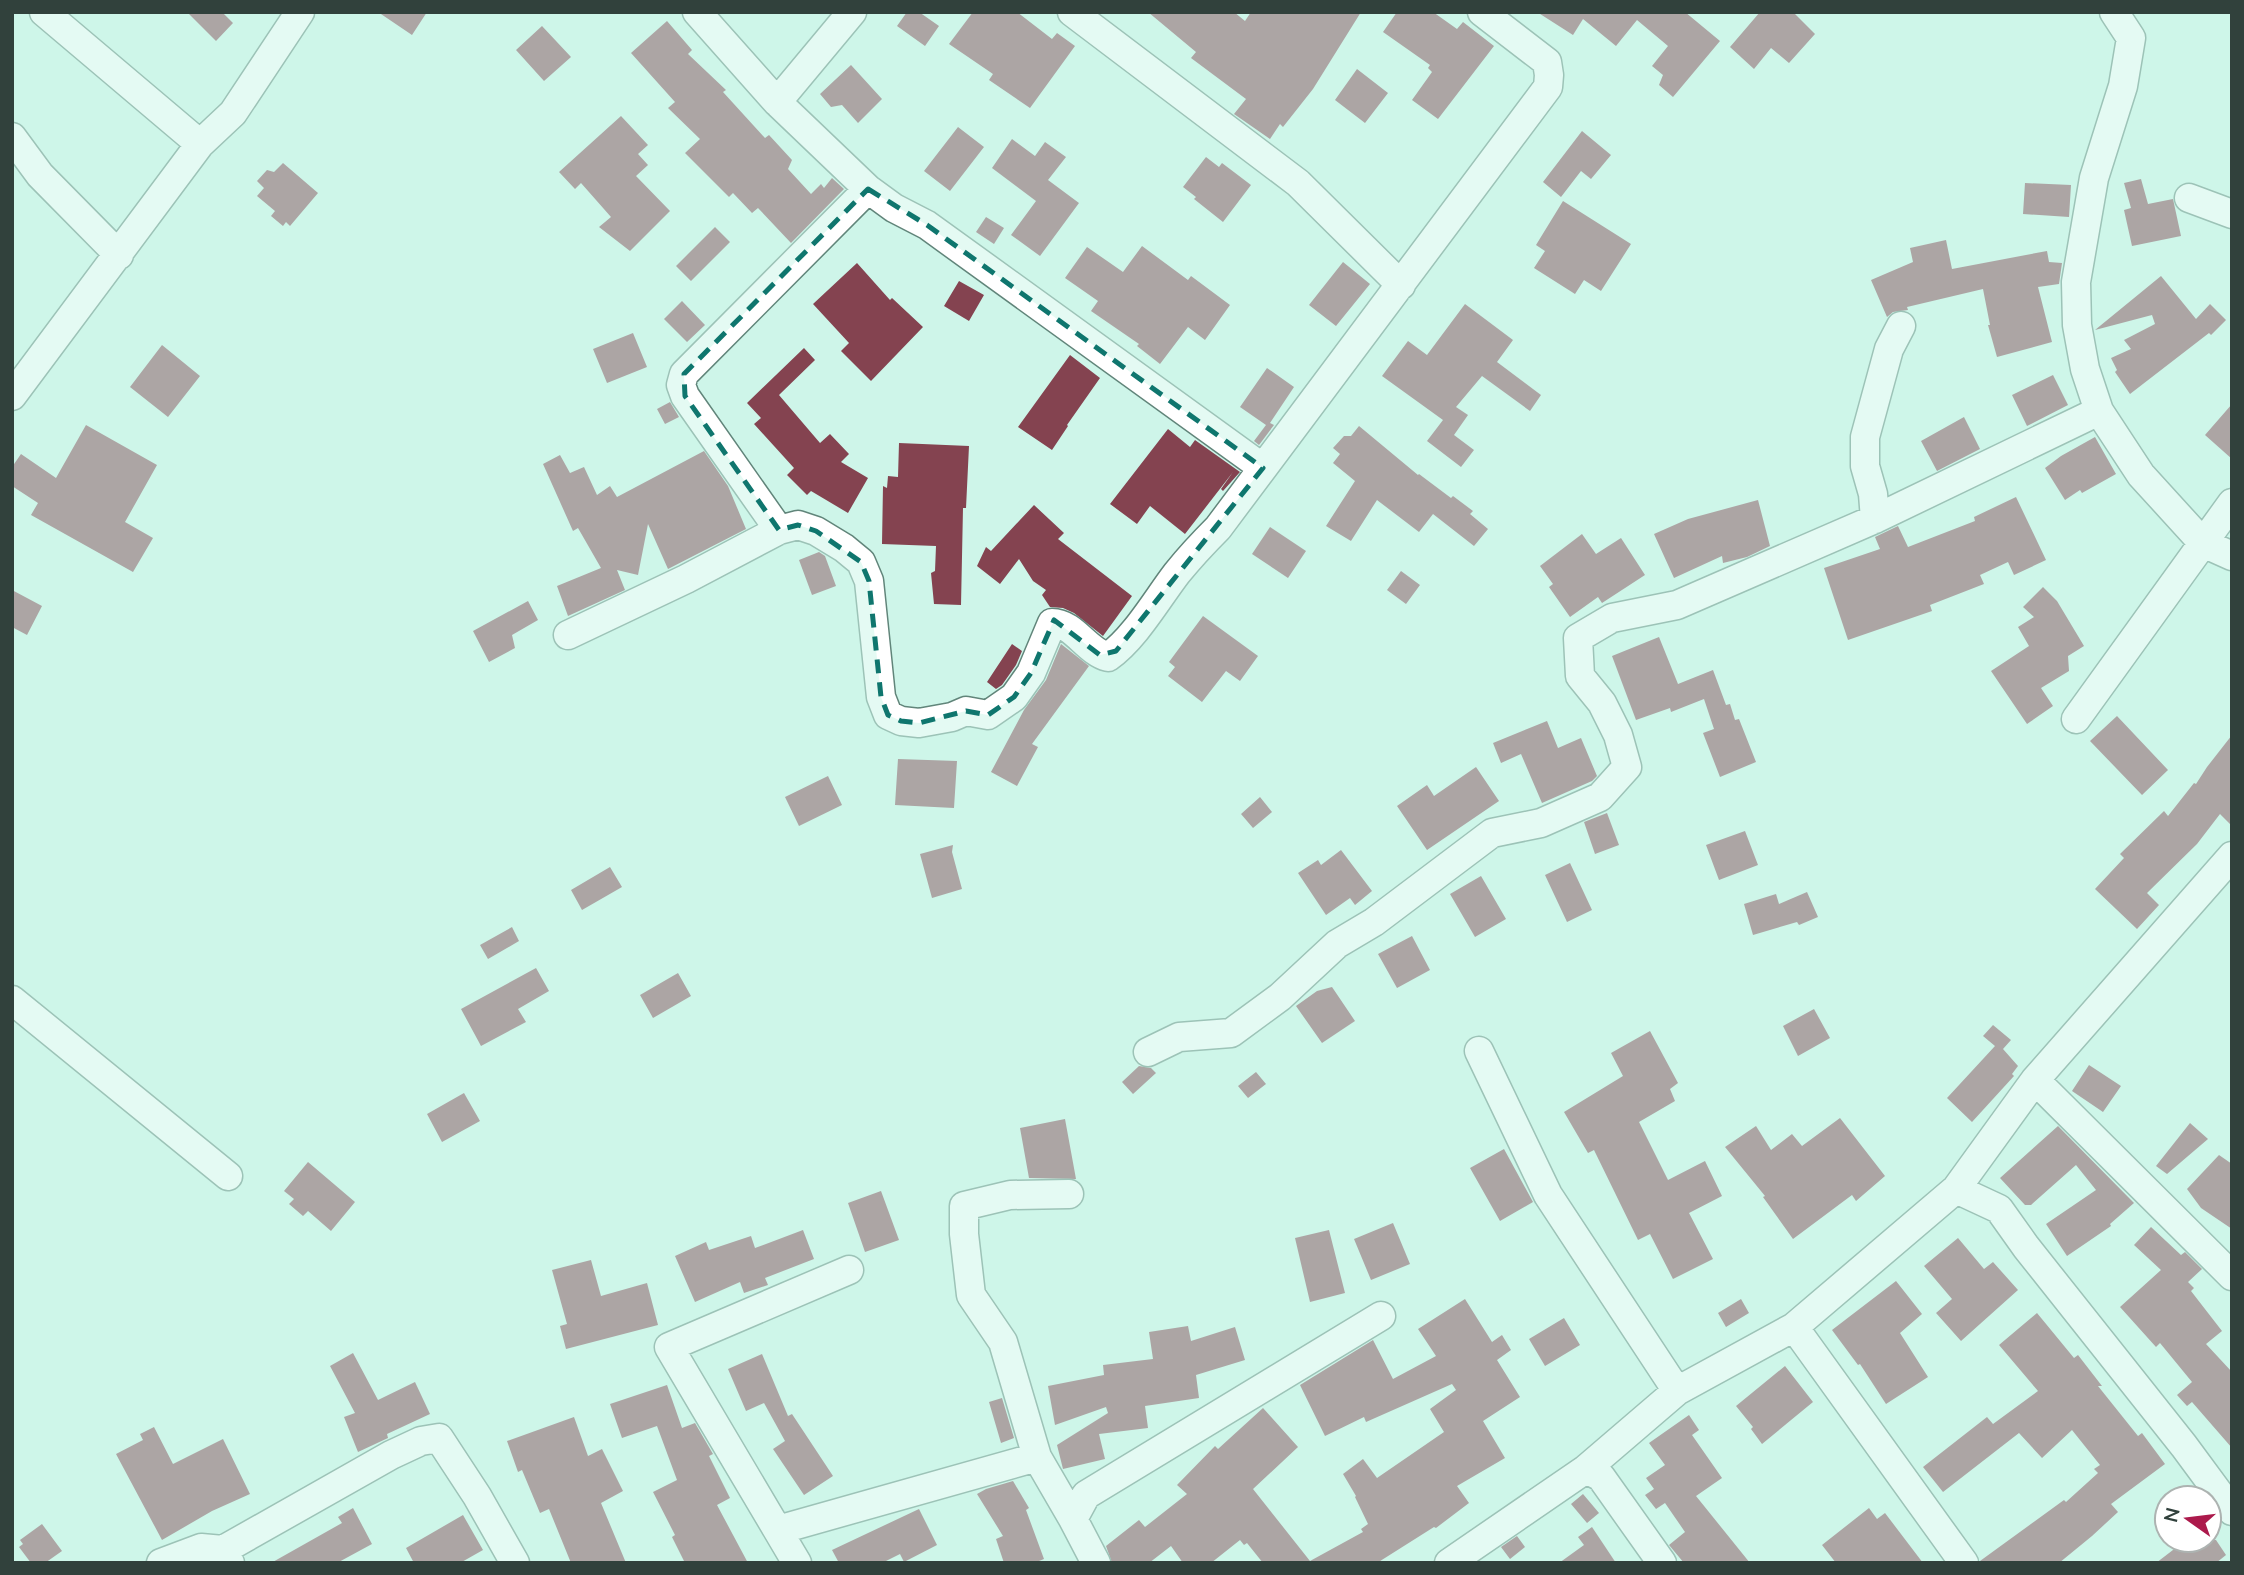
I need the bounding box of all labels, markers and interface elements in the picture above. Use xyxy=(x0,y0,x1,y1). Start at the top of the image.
north arrow xyxy=(2153,1484,2223,1554)
text: N xyxy=(2158,1505,2185,1525)

